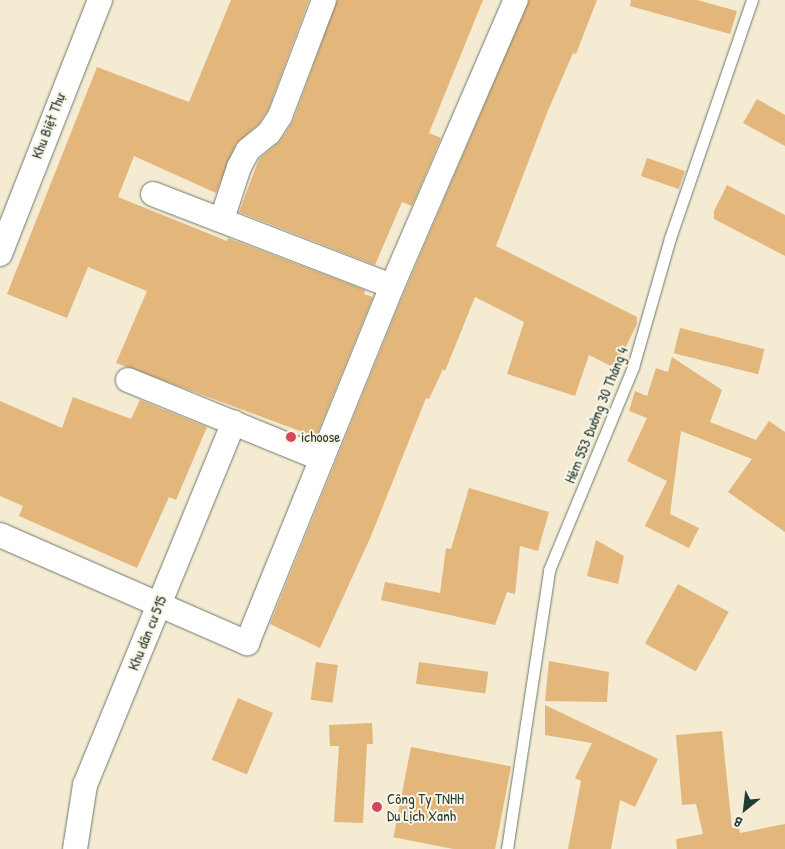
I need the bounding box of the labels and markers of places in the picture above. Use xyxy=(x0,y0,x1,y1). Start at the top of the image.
place label: ichoose xyxy=(301,428,340,446)
marker: ichoose xyxy=(285,431,297,443)
place label: Công Ty TNHH Du Lịch Xanh xyxy=(387,789,464,824)
marker: Công Ty TNHH Du Lịch Xanh xyxy=(371,801,383,813)

